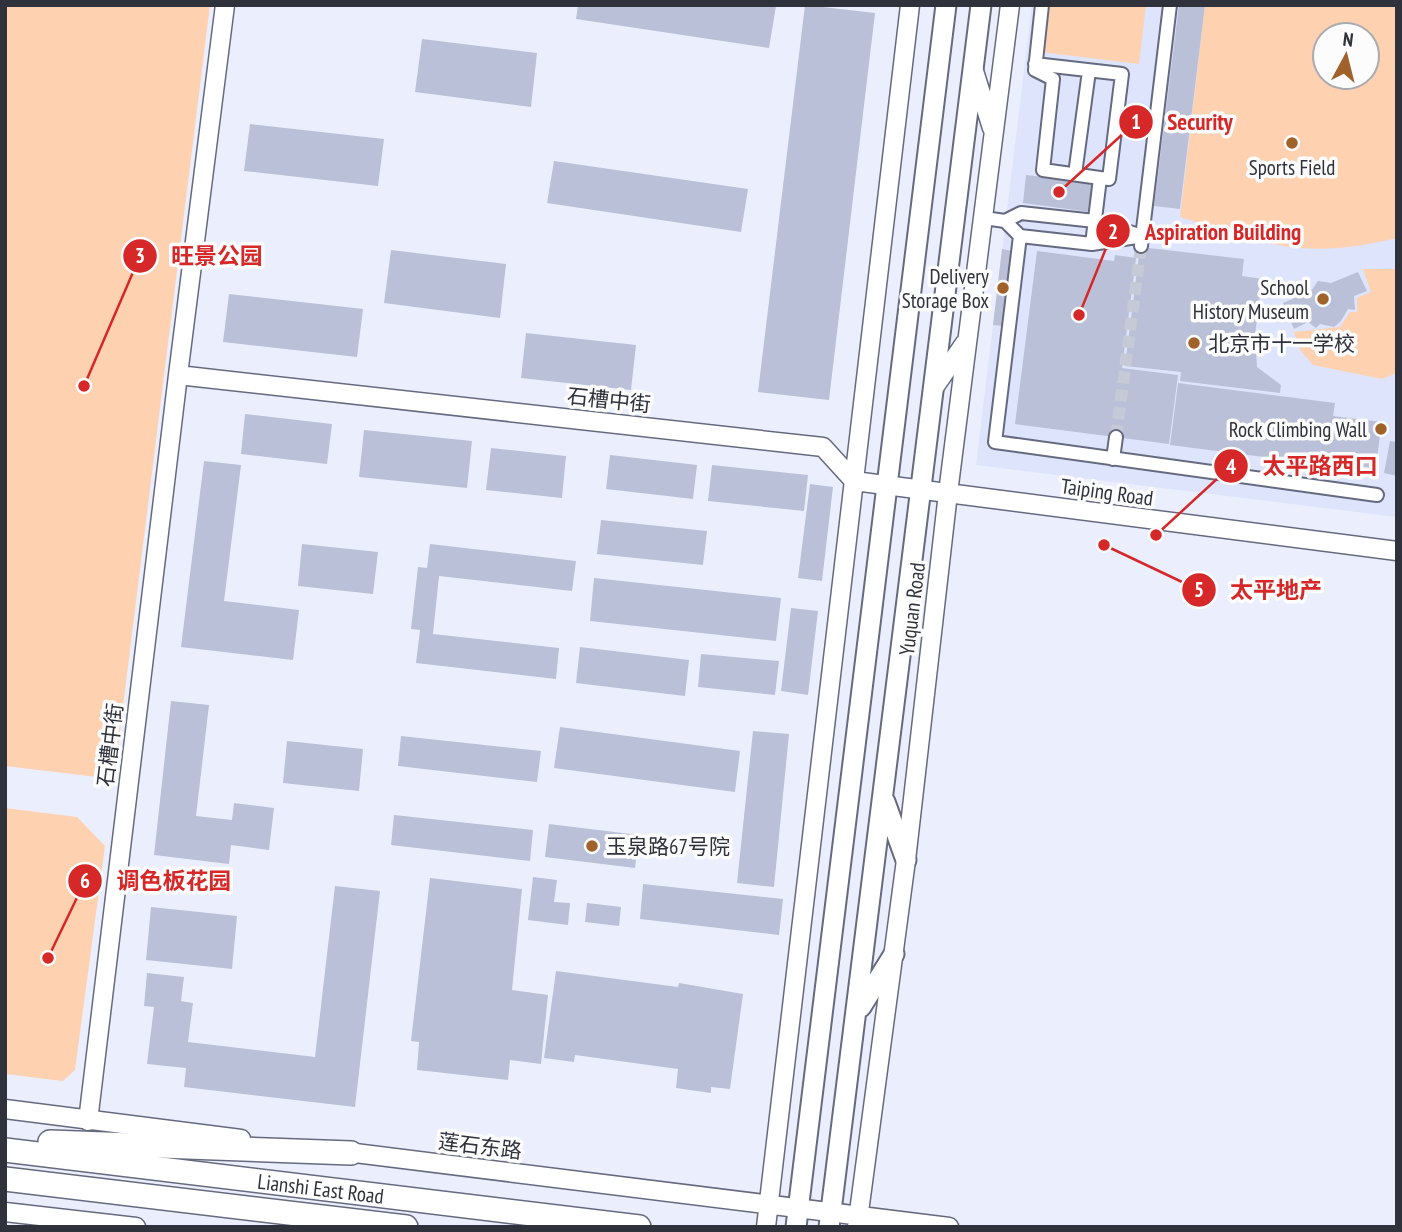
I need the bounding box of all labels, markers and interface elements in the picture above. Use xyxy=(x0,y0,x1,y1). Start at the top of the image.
north arrow xyxy=(1311,21,1381,91)
text: N xyxy=(1342,27,1355,52)
callout: Security xyxy=(1118,100,1247,144)
text: Security xyxy=(1167,107,1234,136)
text: 1 xyxy=(1131,108,1141,135)
marker: Sports Field xyxy=(1284,135,1300,151)
place label: Sports Field xyxy=(1249,154,1335,181)
callout: Aspiration Building xyxy=(1096,209,1315,253)
text: Aspiration Building xyxy=(1144,217,1301,246)
text: 2 xyxy=(1108,218,1118,245)
callout: 旺景公园 xyxy=(122,234,277,278)
text: 旺景公园 xyxy=(171,241,263,270)
text: 3 xyxy=(135,242,145,269)
place label: Delivery Storage Box xyxy=(902,263,989,314)
place label: School History Museum xyxy=(1193,274,1309,325)
marker: Delivery Storage Box xyxy=(995,280,1011,296)
marker: School History Museum xyxy=(1315,291,1331,307)
place label: 北京市十一学校 xyxy=(1208,330,1355,357)
marker: 北京市十一学校 xyxy=(1186,335,1202,351)
street label: 石槽中街 xyxy=(566,382,652,418)
place label: Rock Climbing Wall xyxy=(1229,416,1367,443)
marker: Rock Climbing Wall xyxy=(1373,421,1389,437)
callout: 太平路西口 xyxy=(1213,444,1391,488)
text: 太平路西口 xyxy=(1263,451,1378,480)
text: 4 xyxy=(1226,453,1236,480)
street label: Taiping Road xyxy=(1059,472,1155,512)
street label: Yuquan Road xyxy=(893,561,931,657)
callout: 太平地产 xyxy=(1181,568,1336,612)
text: 太平地产 xyxy=(1230,575,1322,604)
text: 5 xyxy=(1194,576,1204,603)
street label: 石槽中街 xyxy=(91,702,129,788)
place label: 玉泉路67号院 xyxy=(606,833,730,860)
marker: 玉泉路67号院 xyxy=(584,838,600,854)
callout: 调色板花园 xyxy=(67,859,245,903)
text: 调色板花园 xyxy=(117,866,232,895)
text: 6 xyxy=(80,867,90,894)
street label: 莲石东路 xyxy=(437,1127,523,1165)
street label: Lianshi East Road xyxy=(256,1167,385,1209)

